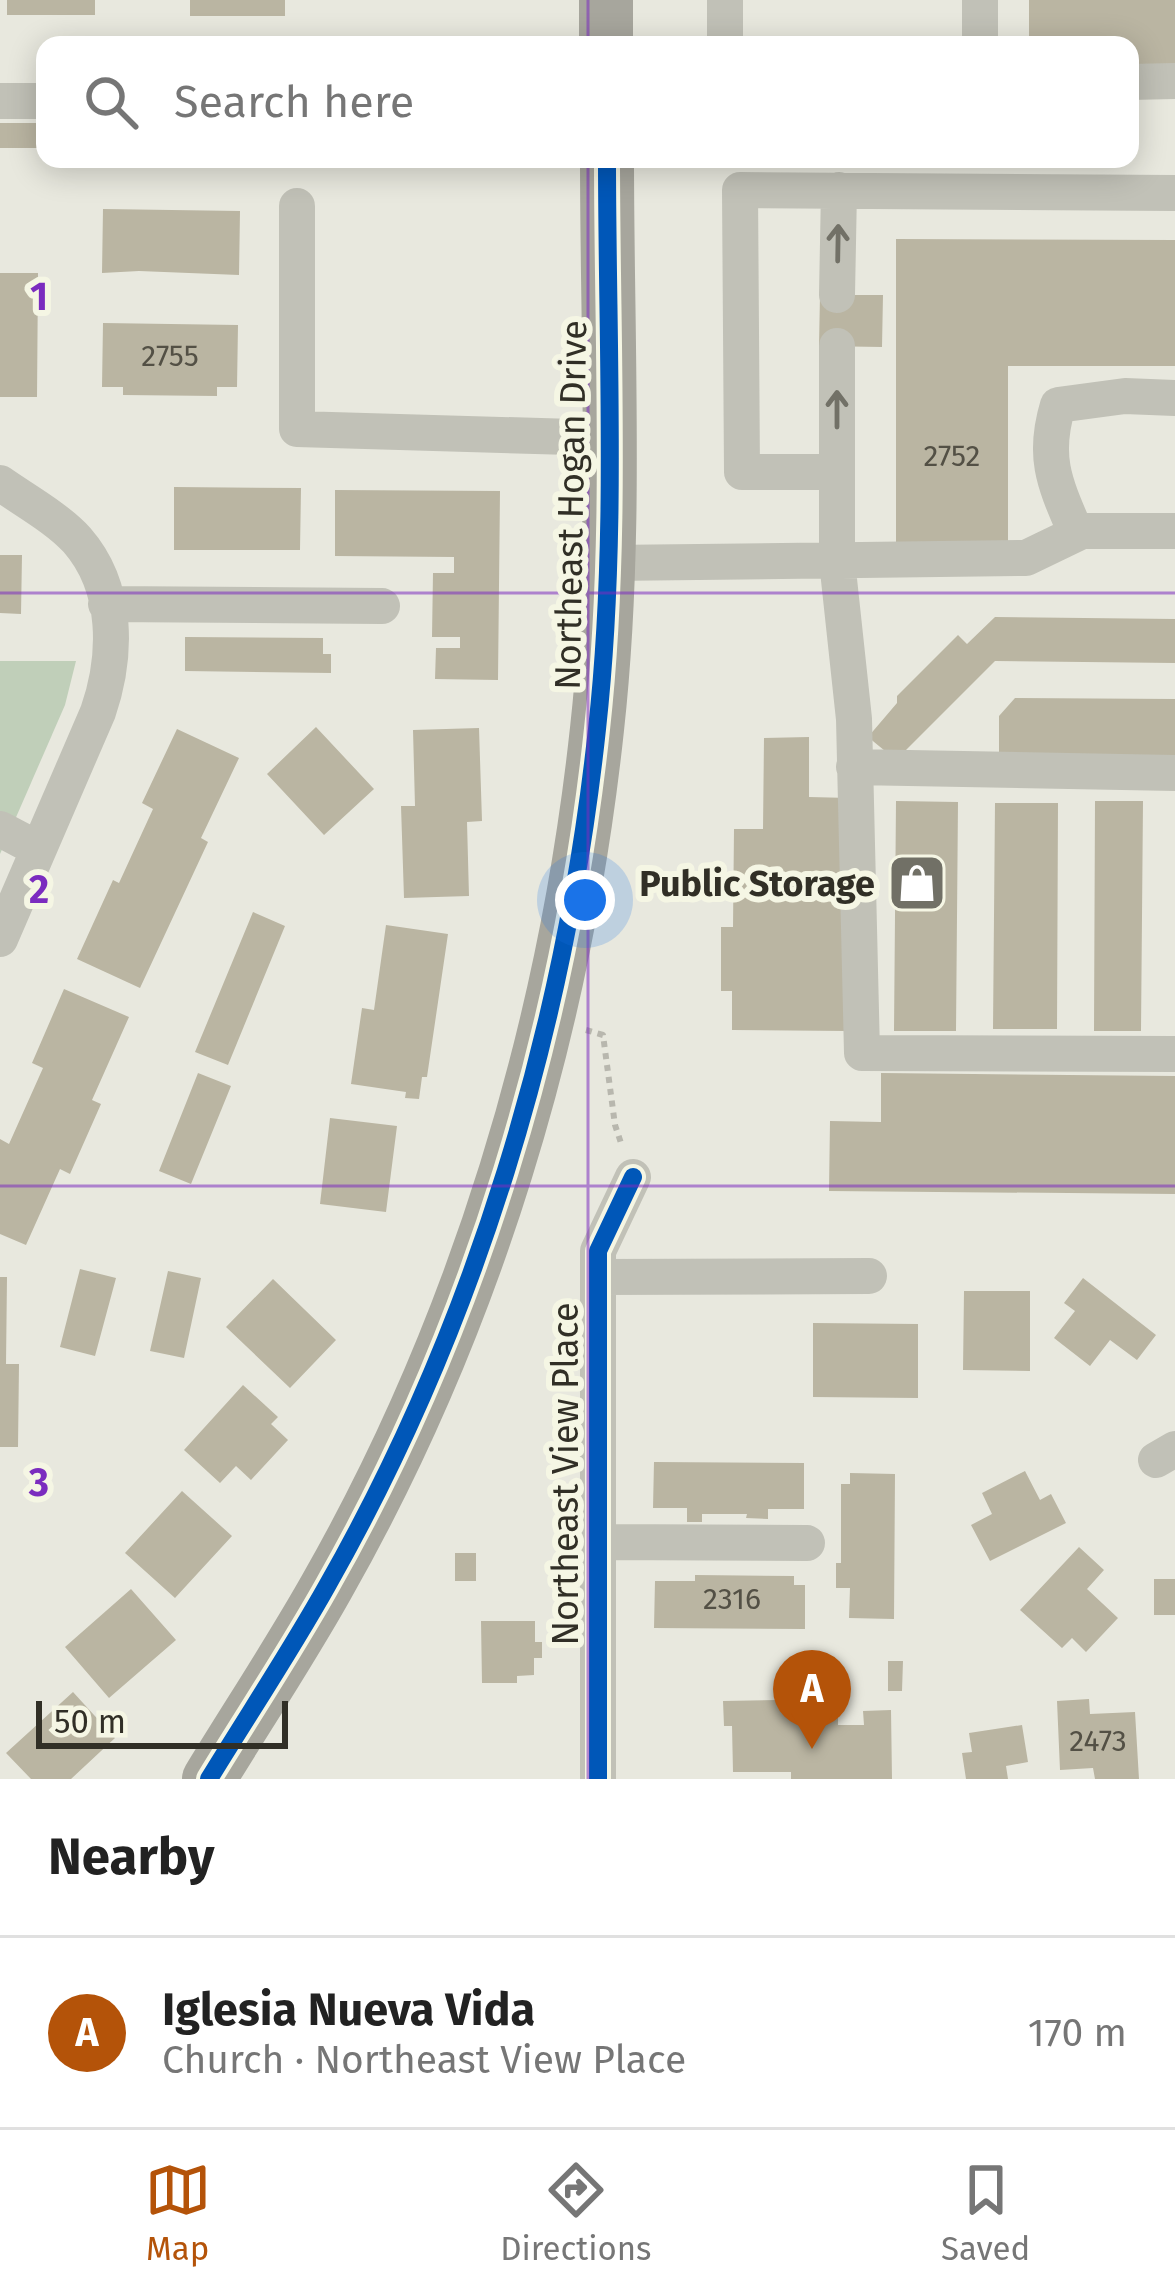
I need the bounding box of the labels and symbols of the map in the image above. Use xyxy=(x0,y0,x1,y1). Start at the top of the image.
one-way arrow xyxy=(827,224,849,263)
text: 1 xyxy=(30,274,48,320)
street label: Northeast Hogan Drive xyxy=(546,320,596,690)
house number: 2755 xyxy=(141,338,199,374)
one-way arrow xyxy=(826,390,848,429)
house number: 2752 xyxy=(924,438,980,474)
shop icon: Public Storage xyxy=(886,852,948,914)
place label: Public Storage xyxy=(639,862,875,906)
text: 2 xyxy=(29,867,49,913)
your location xyxy=(555,870,615,930)
street label: Northeast View Place xyxy=(544,1302,588,1646)
text: 3 xyxy=(28,1460,49,1506)
house number: 2316 xyxy=(703,1581,761,1617)
pin: A xyxy=(773,1650,851,1749)
scale bar xyxy=(36,1695,288,1748)
house number: 2473 xyxy=(1069,1723,1127,1759)

